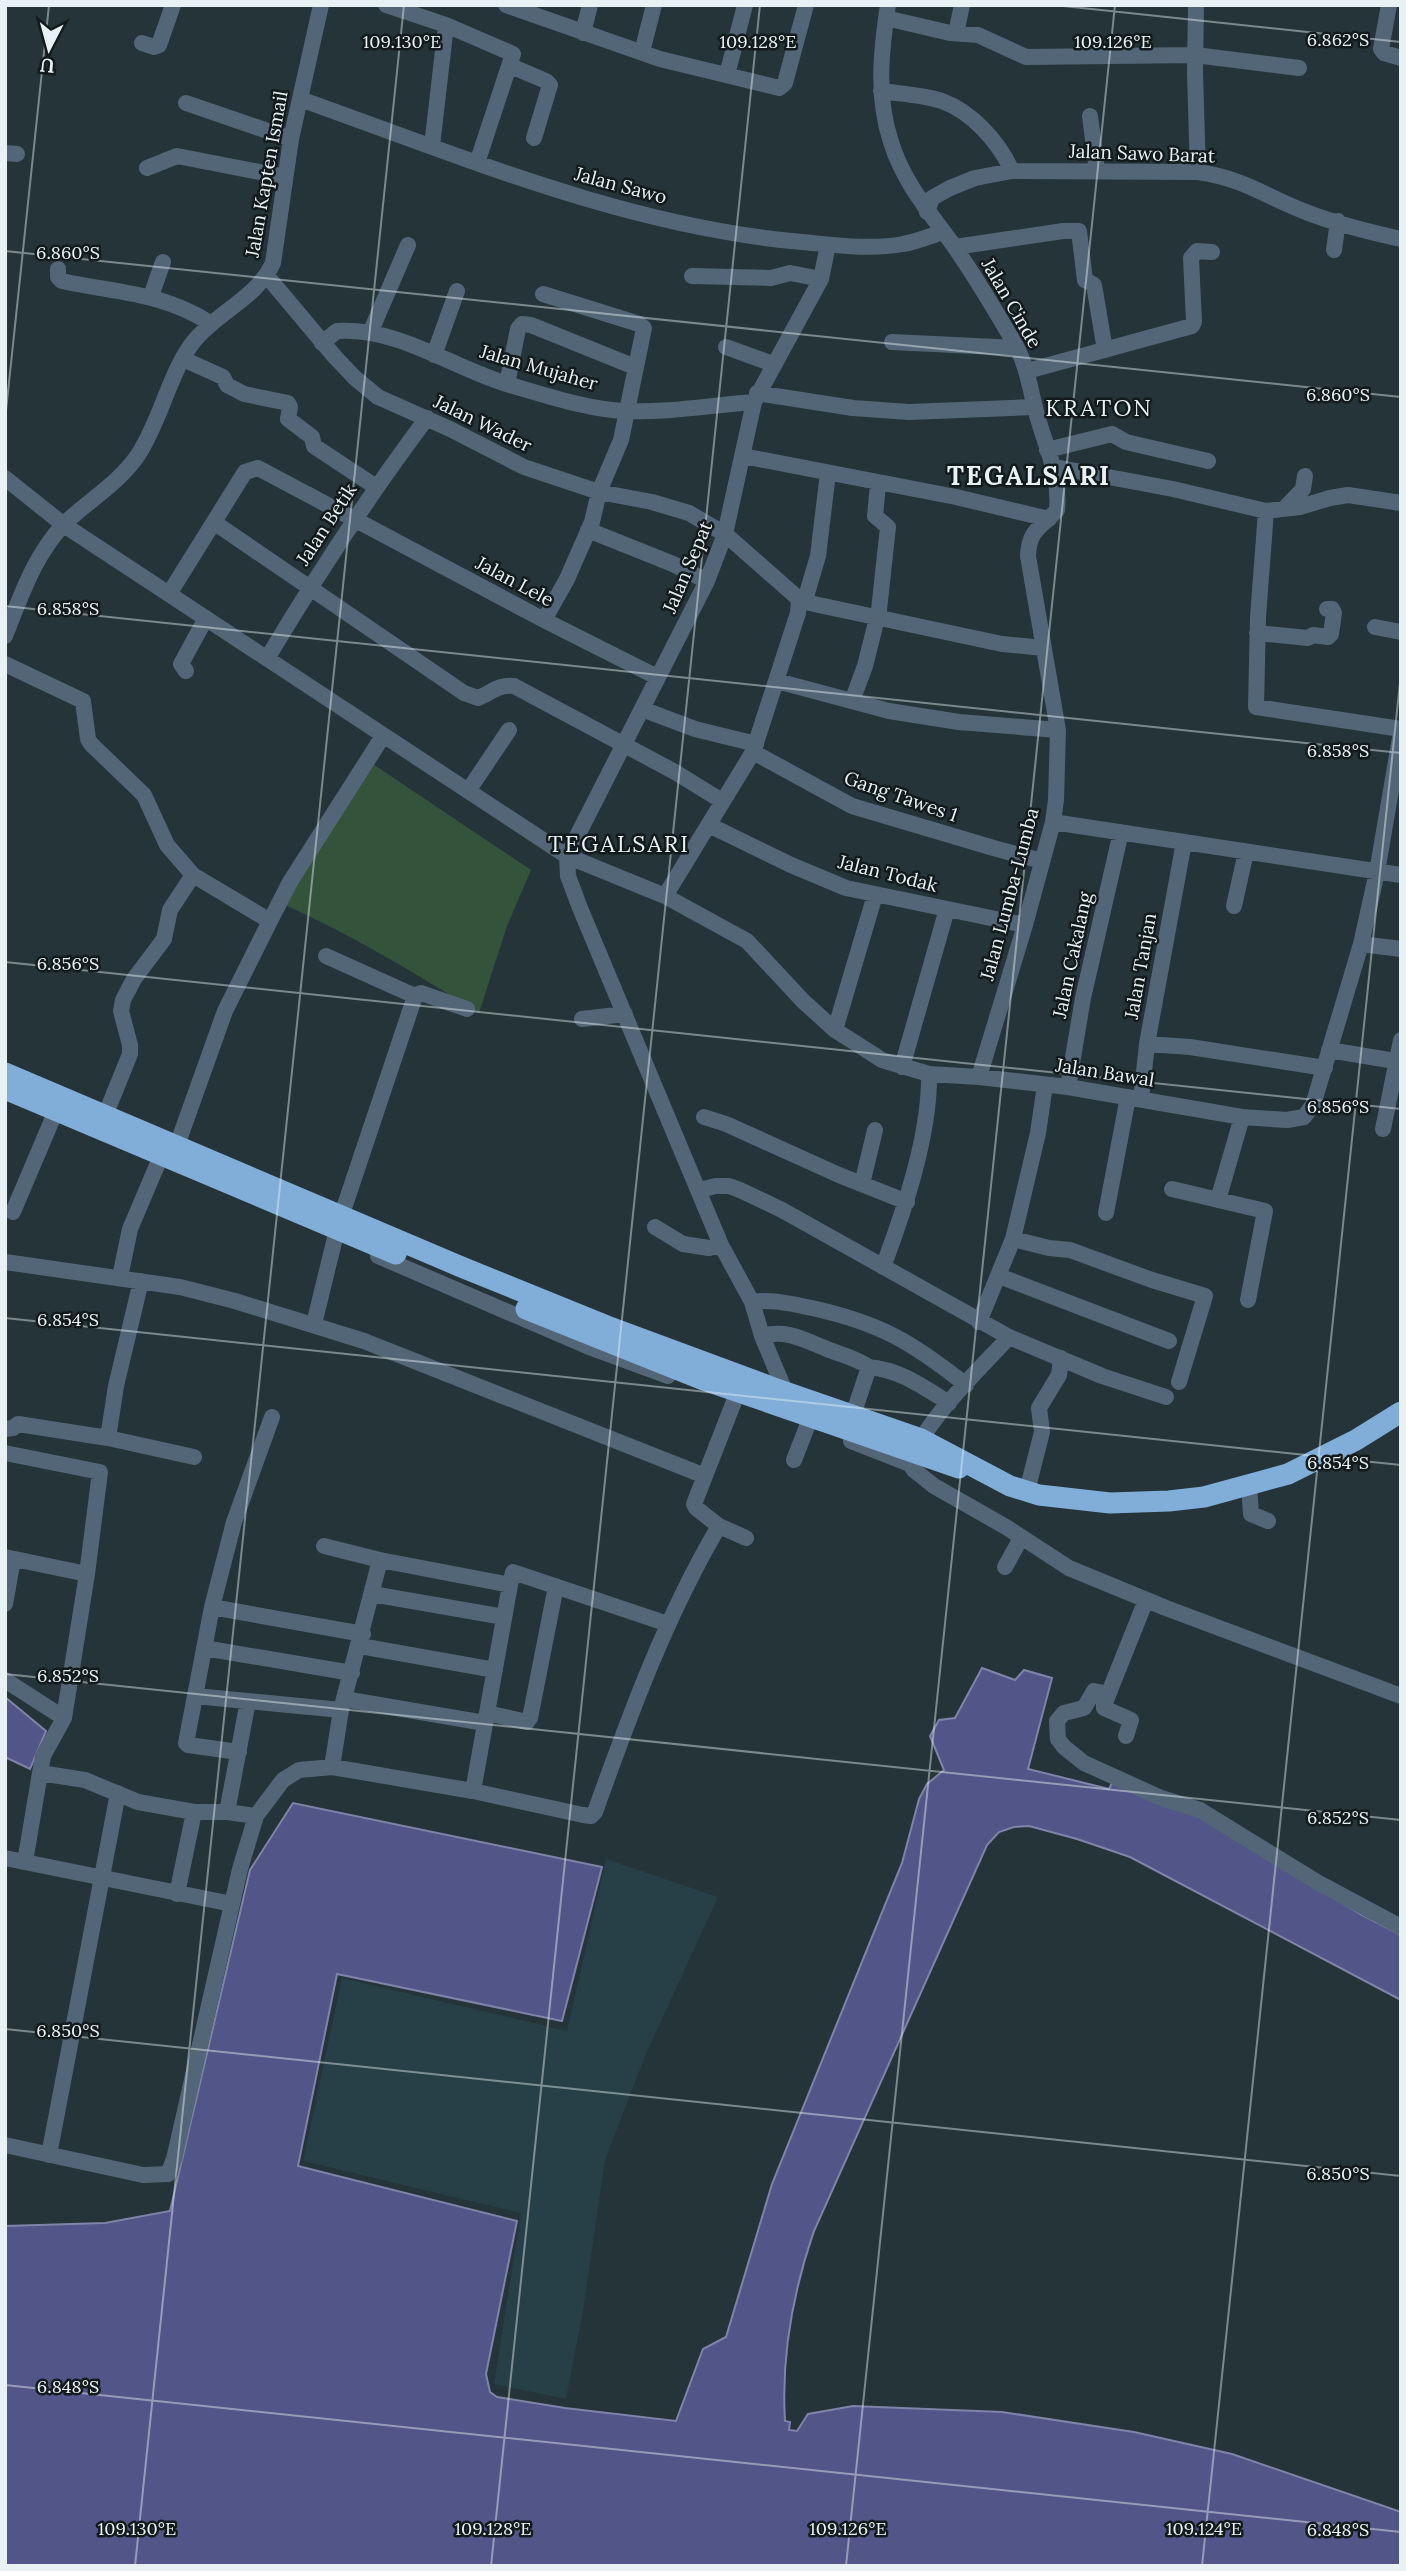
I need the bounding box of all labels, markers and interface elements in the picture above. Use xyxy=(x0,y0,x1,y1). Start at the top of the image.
north arrow xyxy=(14,14,84,84)
text: 6.862°S xyxy=(1307,28,1369,51)
text: 109.130°E xyxy=(363,30,441,53)
text: 109.128°E xyxy=(719,30,797,53)
text: 109.126°E xyxy=(1074,30,1152,53)
text: U xyxy=(39,53,56,79)
street label: Jalan Kapten Ismail xyxy=(239,89,292,260)
street label: Jalan Sawo Barat xyxy=(1068,138,1216,168)
street label: Jalan Sawo xyxy=(571,161,670,209)
text: 6.860°S xyxy=(36,241,100,264)
street label: Jalan Cinde xyxy=(976,253,1047,352)
street label: Jalan Mujaher xyxy=(476,338,601,396)
text: 6.860°S xyxy=(1306,383,1370,406)
street label: Jalan Wader xyxy=(429,389,537,457)
district label: KRATON xyxy=(1045,393,1153,422)
district label: TEGALSARI xyxy=(947,459,1111,492)
street label: Jalan Betik xyxy=(290,478,362,570)
street label: Jalan Sepat xyxy=(657,517,717,618)
street label: Jalan Lele xyxy=(471,550,558,612)
text: 6.858°S xyxy=(37,597,99,620)
text: 6.858°S xyxy=(1307,739,1369,762)
street label: Gang Tawes 1 xyxy=(841,765,961,827)
street label: Jalan Lumba-Lumba xyxy=(974,805,1044,984)
district label: TEGALSARI xyxy=(548,829,690,858)
street label: Jalan Todak xyxy=(835,849,941,897)
street label: Jalan Cakalang xyxy=(1047,889,1097,1021)
street label: Jalan Tanjan xyxy=(1119,911,1161,1022)
text: 6.856°S xyxy=(37,952,99,975)
street label: Jalan Bawal xyxy=(1053,1052,1156,1092)
text: 6.856°S xyxy=(1307,1095,1369,1118)
text: 6.854°S xyxy=(37,1308,99,1331)
text: 6.854°S xyxy=(1307,1451,1369,1474)
text: 6.852°S xyxy=(37,1664,99,1687)
text: 6.852°S xyxy=(1307,1806,1369,1829)
text: 6.850°S xyxy=(36,2019,100,2042)
text: 6.850°S xyxy=(1306,2162,1370,2185)
text: 6.848°S xyxy=(37,2375,99,2398)
text: 109.130°E xyxy=(98,2517,176,2540)
text: 109.128°E xyxy=(454,2517,532,2540)
text: 109.126°E xyxy=(809,2517,887,2540)
text: 109.124°E xyxy=(1166,2517,1242,2540)
text: 6.848°S xyxy=(1307,2518,1369,2541)

